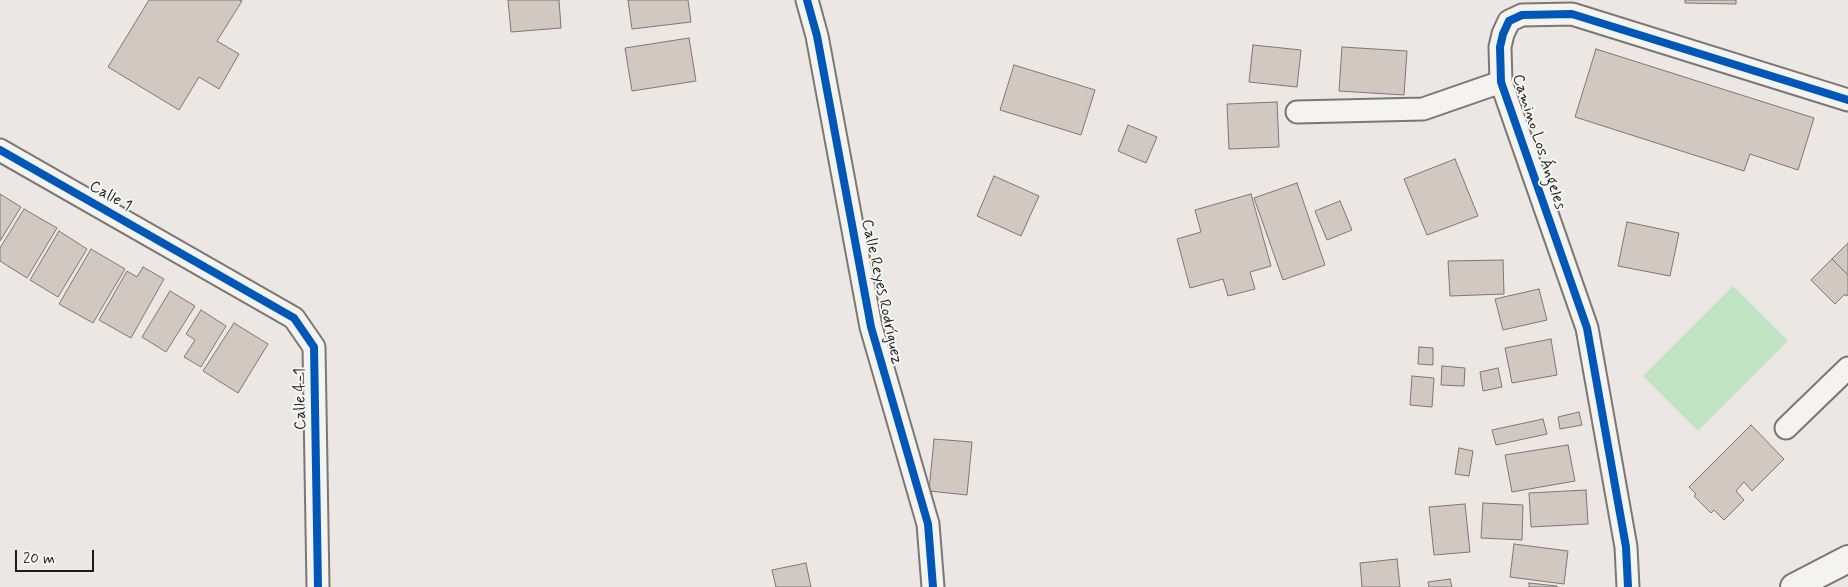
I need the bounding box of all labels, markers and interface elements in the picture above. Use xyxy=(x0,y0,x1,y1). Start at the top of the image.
street label: Camino Los Ángeles xyxy=(1507,72,1569,212)
street label: Calle 1 xyxy=(85,177,135,217)
street label: Calle Reyes Rodríguez xyxy=(856,218,906,366)
street label: Calle 4-1 xyxy=(291,368,311,430)
scale bar xyxy=(18,540,96,572)
text: 20 m xyxy=(23,549,55,569)

